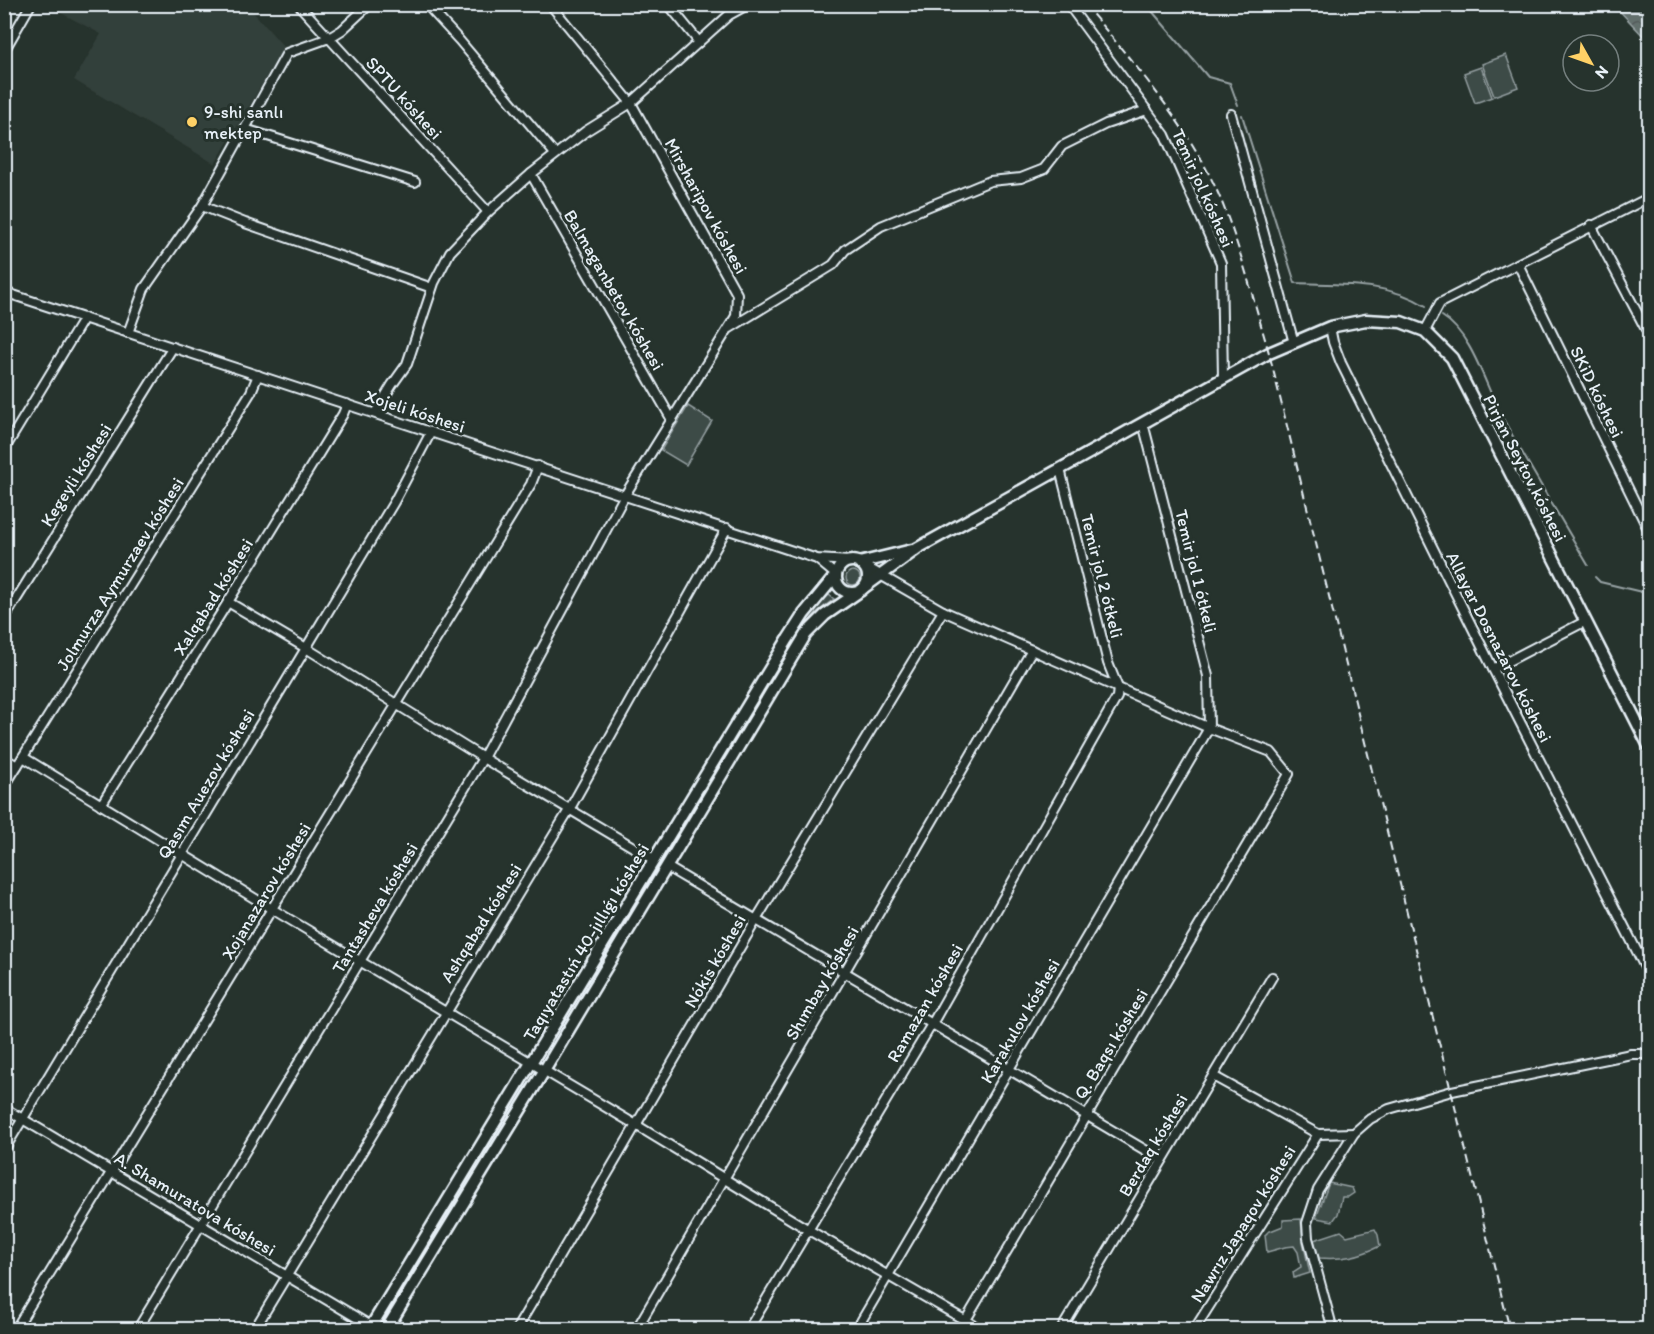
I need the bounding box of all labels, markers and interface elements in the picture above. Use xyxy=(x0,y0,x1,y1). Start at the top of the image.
north arrow xyxy=(1561,33,1621,93)
street label: SPTU kóshesi xyxy=(361,52,447,144)
text: N xyxy=(1591,62,1613,83)
place label: 9-shi sanlı mektep xyxy=(204,101,283,144)
marker: 9-shi sanlı mektep xyxy=(185,115,199,129)
street label: Temir jol kóshesi xyxy=(1167,125,1239,251)
street label: Mirsharipov kóshesi xyxy=(660,134,752,278)
street label: Balmaganbetov kóshesi xyxy=(559,206,669,374)
street label: SKiD kóshesi xyxy=(1565,343,1629,441)
street label: Xojeli kóshesi xyxy=(362,384,468,438)
street label: Pirjan Seytov kóshesi xyxy=(1478,391,1572,545)
street label: Kegeyli kóshesi xyxy=(36,419,116,531)
street label: Jolmurza Aymurzaev kóshesi xyxy=(51,473,189,675)
street label: Temir jol 1 ótkeli xyxy=(1170,507,1222,635)
street label: Temir jol 2 ótkeli xyxy=(1076,512,1128,640)
street label: Xalqabad kóshesi xyxy=(168,534,258,660)
street label: Allayar Dosnazarov kóshesi xyxy=(1441,548,1557,746)
street label: Qasım Auezov kóshesi xyxy=(153,705,259,863)
street label: Xojanazarov kóshesi xyxy=(216,818,316,964)
street label: Tantasheva kóshesi xyxy=(327,839,423,977)
street label: Taqıyatastıń 40-jıllıǵı kóshesi xyxy=(518,839,654,1045)
street label: Ashqabad kóshesi xyxy=(436,859,526,987)
street label: Nókis kóshesi xyxy=(679,910,751,1012)
street label: Shımbay kóshesi xyxy=(780,922,864,1044)
street label: Ramazan kóshesi xyxy=(882,940,968,1066)
street label: Karakulov kóshesi xyxy=(975,955,1065,1087)
street label: Q. Baqsı kóshesi xyxy=(1069,985,1153,1103)
street label: Berdaq kóshesi xyxy=(1114,1089,1192,1201)
street label: Nawrız Japaqov kóshesi xyxy=(1186,1141,1300,1307)
street label: A. Shamuratova kóshesi xyxy=(110,1147,280,1261)

